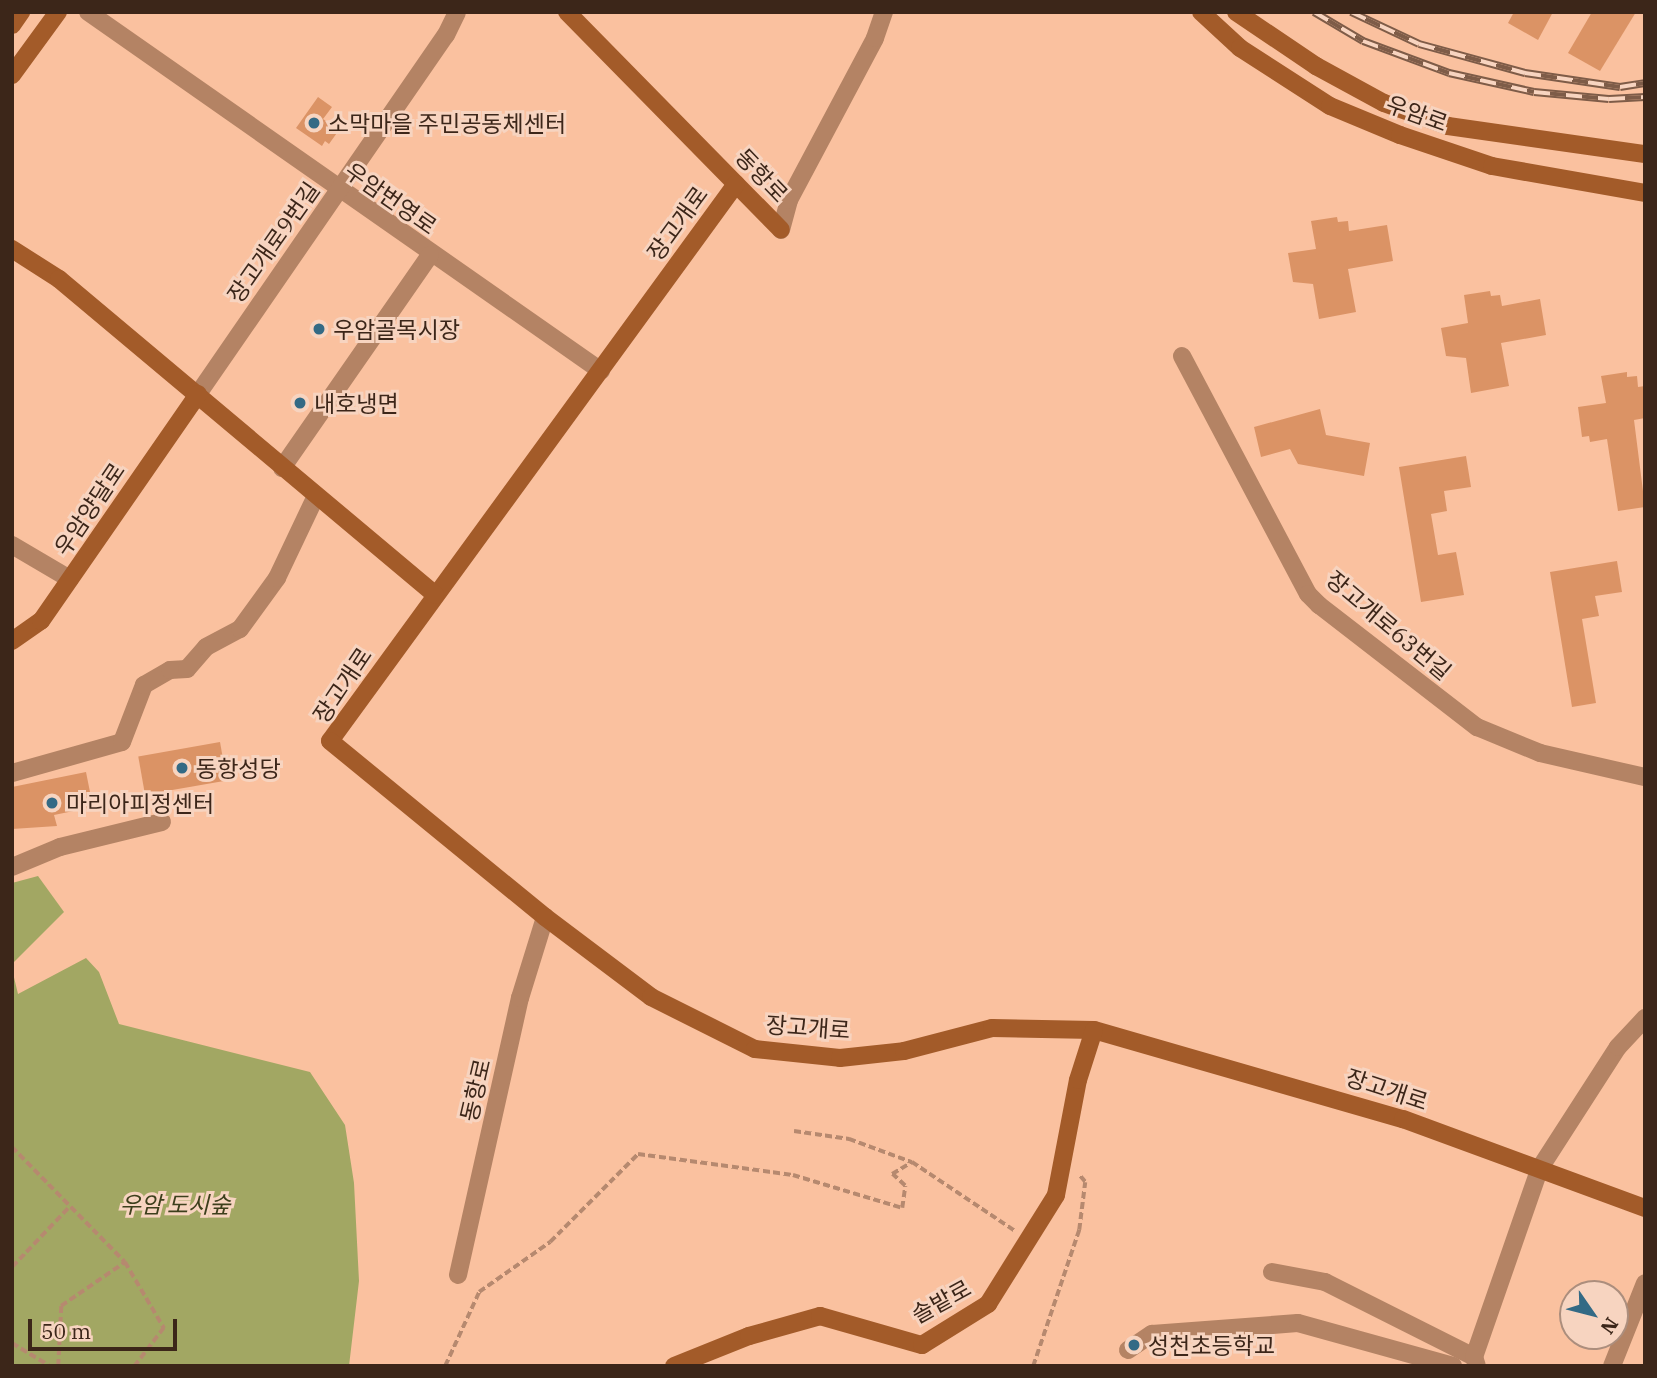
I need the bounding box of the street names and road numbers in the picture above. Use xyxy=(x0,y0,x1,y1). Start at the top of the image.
street label: 우암로 xyxy=(1382,89,1452,137)
street label: 동항로 xyxy=(730,143,794,207)
street label: 우암번영로 xyxy=(340,156,442,240)
street label: 장고개로9번길 xyxy=(221,176,325,308)
street label: 장고개로 xyxy=(641,181,713,265)
street label: 우암양달로 xyxy=(48,457,130,561)
street label: 장고개로63번길 xyxy=(1321,565,1457,685)
street label: 장고개로 xyxy=(307,642,377,728)
street label: 장고개로 xyxy=(765,1010,851,1044)
street label: 동항로 xyxy=(454,1056,496,1124)
street label: 장고개로 xyxy=(1342,1063,1432,1115)
street label: 솔밭로 xyxy=(907,1274,975,1328)

